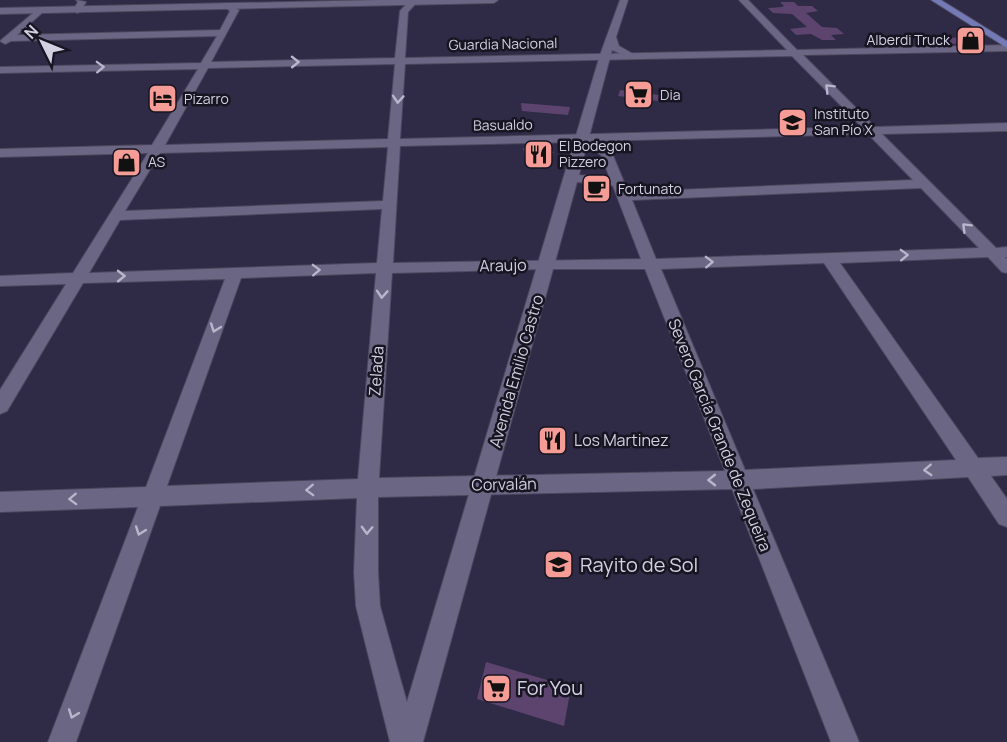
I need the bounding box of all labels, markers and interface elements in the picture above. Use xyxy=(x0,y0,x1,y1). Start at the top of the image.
north arrow xyxy=(12,12,72,72)
text: N xyxy=(19,20,43,43)
shop icon: Alberdi Truck xyxy=(955,24,987,56)
place label: Alberdi Truck xyxy=(866,30,951,49)
street label: Guardia Nacional xyxy=(448,33,558,54)
one-way arrow xyxy=(291,56,300,69)
one-way arrow xyxy=(96,61,105,74)
supermarket icon: Dia xyxy=(623,79,655,111)
hotel icon: Pizarro xyxy=(147,83,179,115)
one-way arrow xyxy=(825,84,836,94)
place label: Dia xyxy=(660,85,680,104)
place label: Pizarro xyxy=(184,89,229,108)
one-way arrow xyxy=(391,95,404,104)
place label: Instituto San Pío X xyxy=(814,104,873,139)
school or university icon: Instituto San Pío X xyxy=(777,106,809,138)
street label: Basualdo xyxy=(473,114,533,135)
place label: El Bodegon Pizzero xyxy=(559,136,631,171)
restaurant icon: El Bodegon Pizzero xyxy=(522,138,554,170)
shop icon: AS xyxy=(111,146,143,178)
place label: AS xyxy=(148,152,166,171)
cafe icon: Fortunato xyxy=(581,173,613,205)
place label: Fortunato xyxy=(618,179,682,198)
one-way arrow xyxy=(962,223,972,234)
one-way arrow xyxy=(899,249,908,261)
street label: Araujo xyxy=(479,254,527,276)
one-way arrow xyxy=(704,255,713,268)
one-way arrow xyxy=(312,264,321,277)
one-way arrow xyxy=(117,270,126,282)
one-way arrow xyxy=(376,289,389,298)
street label: Avenida Emilio Castro xyxy=(484,292,548,450)
street label: Severo García Grande de Zequeira xyxy=(663,315,777,555)
one-way arrow xyxy=(209,322,222,333)
street label: Zelada xyxy=(363,345,389,397)
restaurant icon: Los Martinez xyxy=(537,424,569,456)
place label: Los Martinez xyxy=(574,429,669,451)
one-way arrow xyxy=(923,464,932,477)
street label: Corvalán xyxy=(471,472,537,496)
one-way arrow xyxy=(707,474,716,486)
one-way arrow xyxy=(305,484,314,497)
one-way arrow xyxy=(68,493,77,506)
one-way arrow xyxy=(134,525,147,536)
one-way arrow xyxy=(361,526,373,535)
school or university icon: Rayito de Sol xyxy=(543,549,575,581)
place label: Rayito de Sol xyxy=(580,551,698,578)
supermarket icon: For You xyxy=(480,672,512,704)
place label: For You xyxy=(517,674,583,701)
one-way arrow xyxy=(67,708,80,719)

